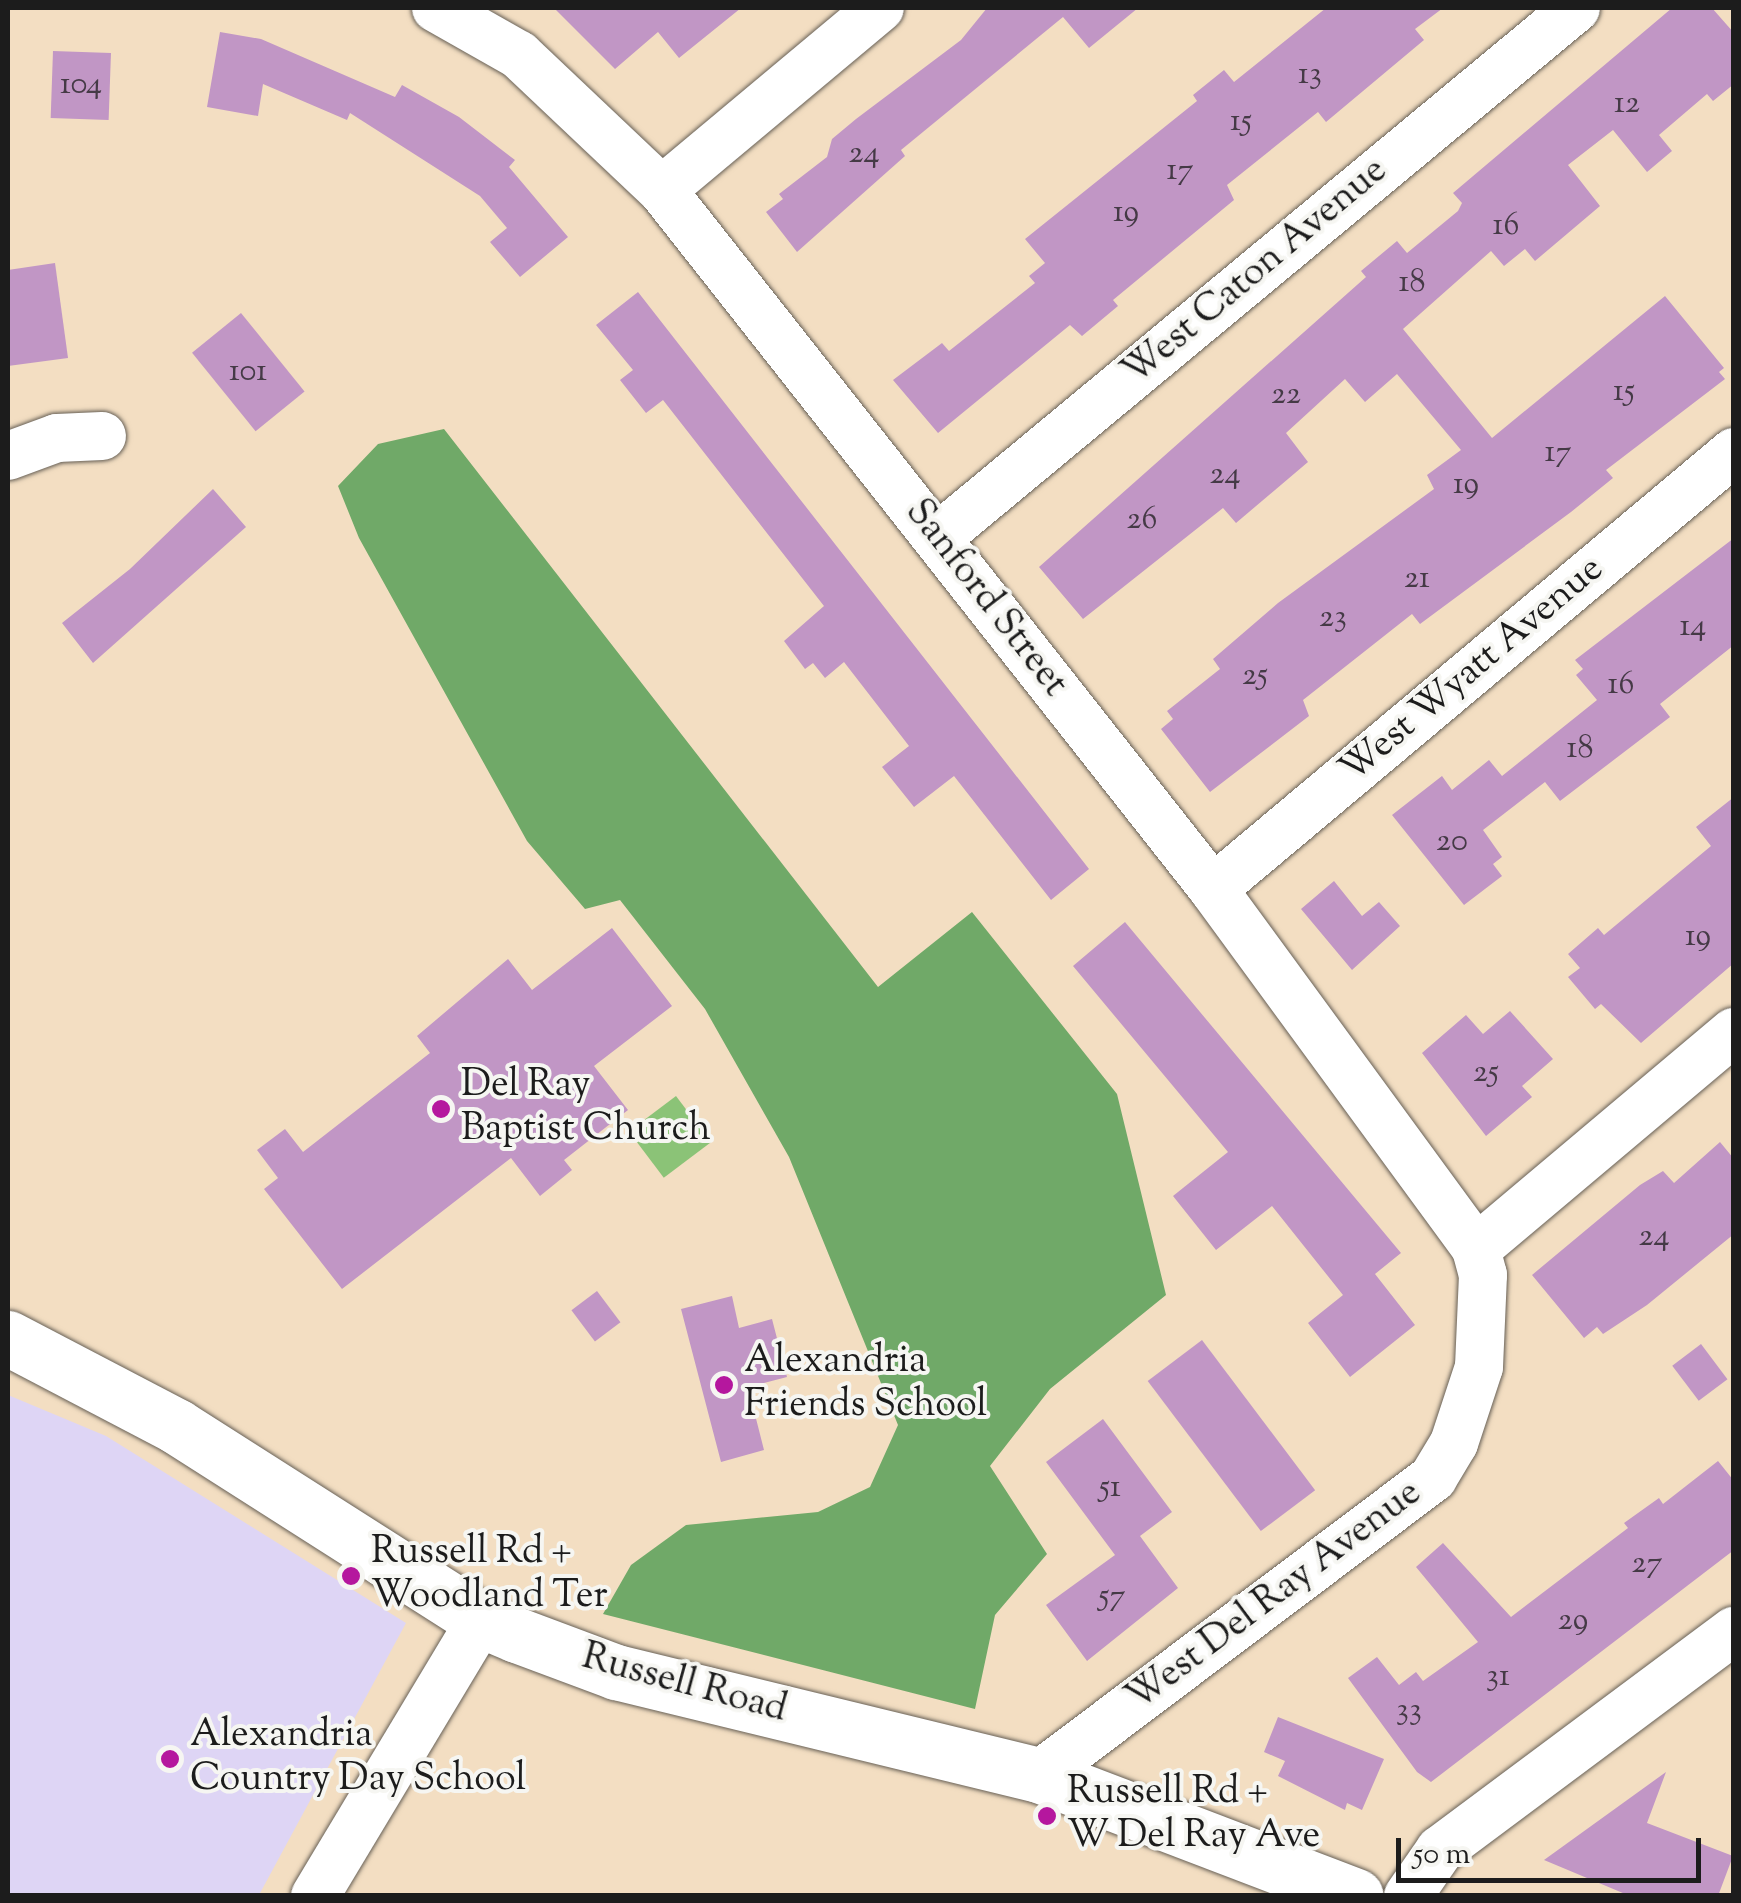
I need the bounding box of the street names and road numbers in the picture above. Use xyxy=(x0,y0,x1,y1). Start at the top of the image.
street label: West Caton Avenue xyxy=(1115,149,1397,397)
street label: Sanford Street xyxy=(894,491,1076,707)
street label: West Wyatt Avenue xyxy=(1332,548,1614,794)
street label: West Del Ray Avenue xyxy=(1119,1471,1431,1723)
street label: Russell Road xyxy=(577,1636,791,1734)

